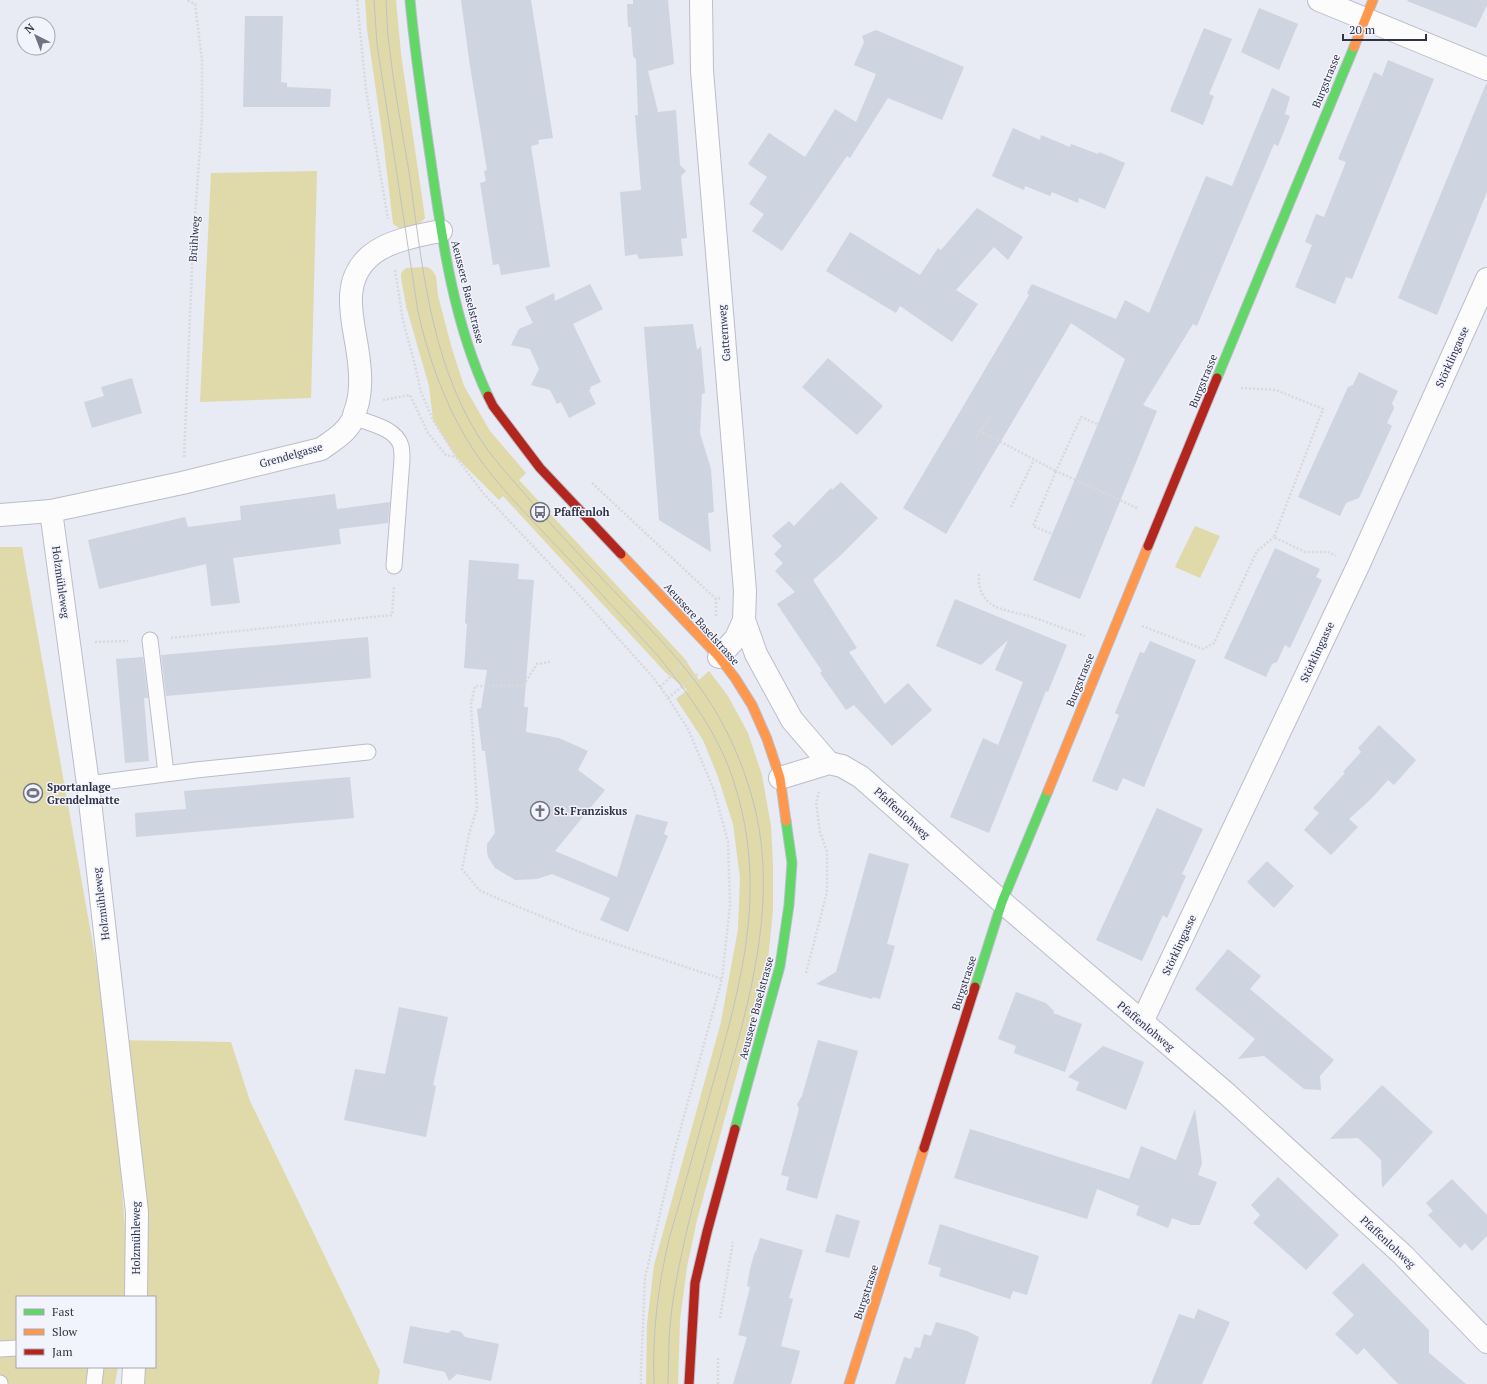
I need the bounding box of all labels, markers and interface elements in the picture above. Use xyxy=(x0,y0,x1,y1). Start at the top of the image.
north arrow xyxy=(16,16,56,56)
scale bar xyxy=(1343,16,1426,42)
text: N xyxy=(22,20,38,37)
text: 20 m xyxy=(1349,22,1376,37)
street label: Burgstrasse xyxy=(1309,52,1343,110)
street label: Brühlweg xyxy=(185,215,203,263)
street label: Aeussere Baselstrasse xyxy=(448,239,488,346)
street label: Gatternweg xyxy=(715,304,733,362)
street label: Störklingasse xyxy=(1432,324,1472,390)
street label: Burgstrasse xyxy=(1186,352,1220,410)
street label: Grendelgasse xyxy=(258,439,325,471)
bus stop icon: Pfaffenloh xyxy=(529,501,551,523)
place label: Pfaffenloh xyxy=(554,505,609,519)
street label: Holzmühleweg xyxy=(49,545,73,619)
street label: Aeussere Baselstrasse xyxy=(661,580,743,668)
street label: Störklingasse xyxy=(1297,619,1337,685)
street label: Burgstrasse xyxy=(1063,651,1097,709)
place label: Sportanlage Grendelmatte xyxy=(47,780,120,807)
sports icon: Sportanlage Grendelmatte xyxy=(22,782,44,804)
street label: Pfaffenlohweg xyxy=(871,784,933,842)
church icon: St. Franziskus xyxy=(529,800,551,822)
place label: St. Franziskus xyxy=(554,804,627,818)
street label: Holzmühleweg xyxy=(90,867,112,941)
street label: Störklingasse xyxy=(1159,912,1199,978)
street label: Burgstrasse xyxy=(949,953,980,1012)
street label: Aeussere Baselstrasse xyxy=(736,955,777,1061)
street label: Pfaffenlohweg xyxy=(1115,998,1178,1054)
street label: Holzmühleweg xyxy=(129,1201,143,1275)
street label: Pfaffenlohweg xyxy=(1358,1213,1419,1271)
street label: Burgstrasse xyxy=(851,1262,882,1321)
legend xyxy=(16,1296,156,1368)
text: Fast xyxy=(52,1304,75,1319)
text: Slow xyxy=(52,1324,78,1339)
text: Jam xyxy=(52,1344,73,1359)

